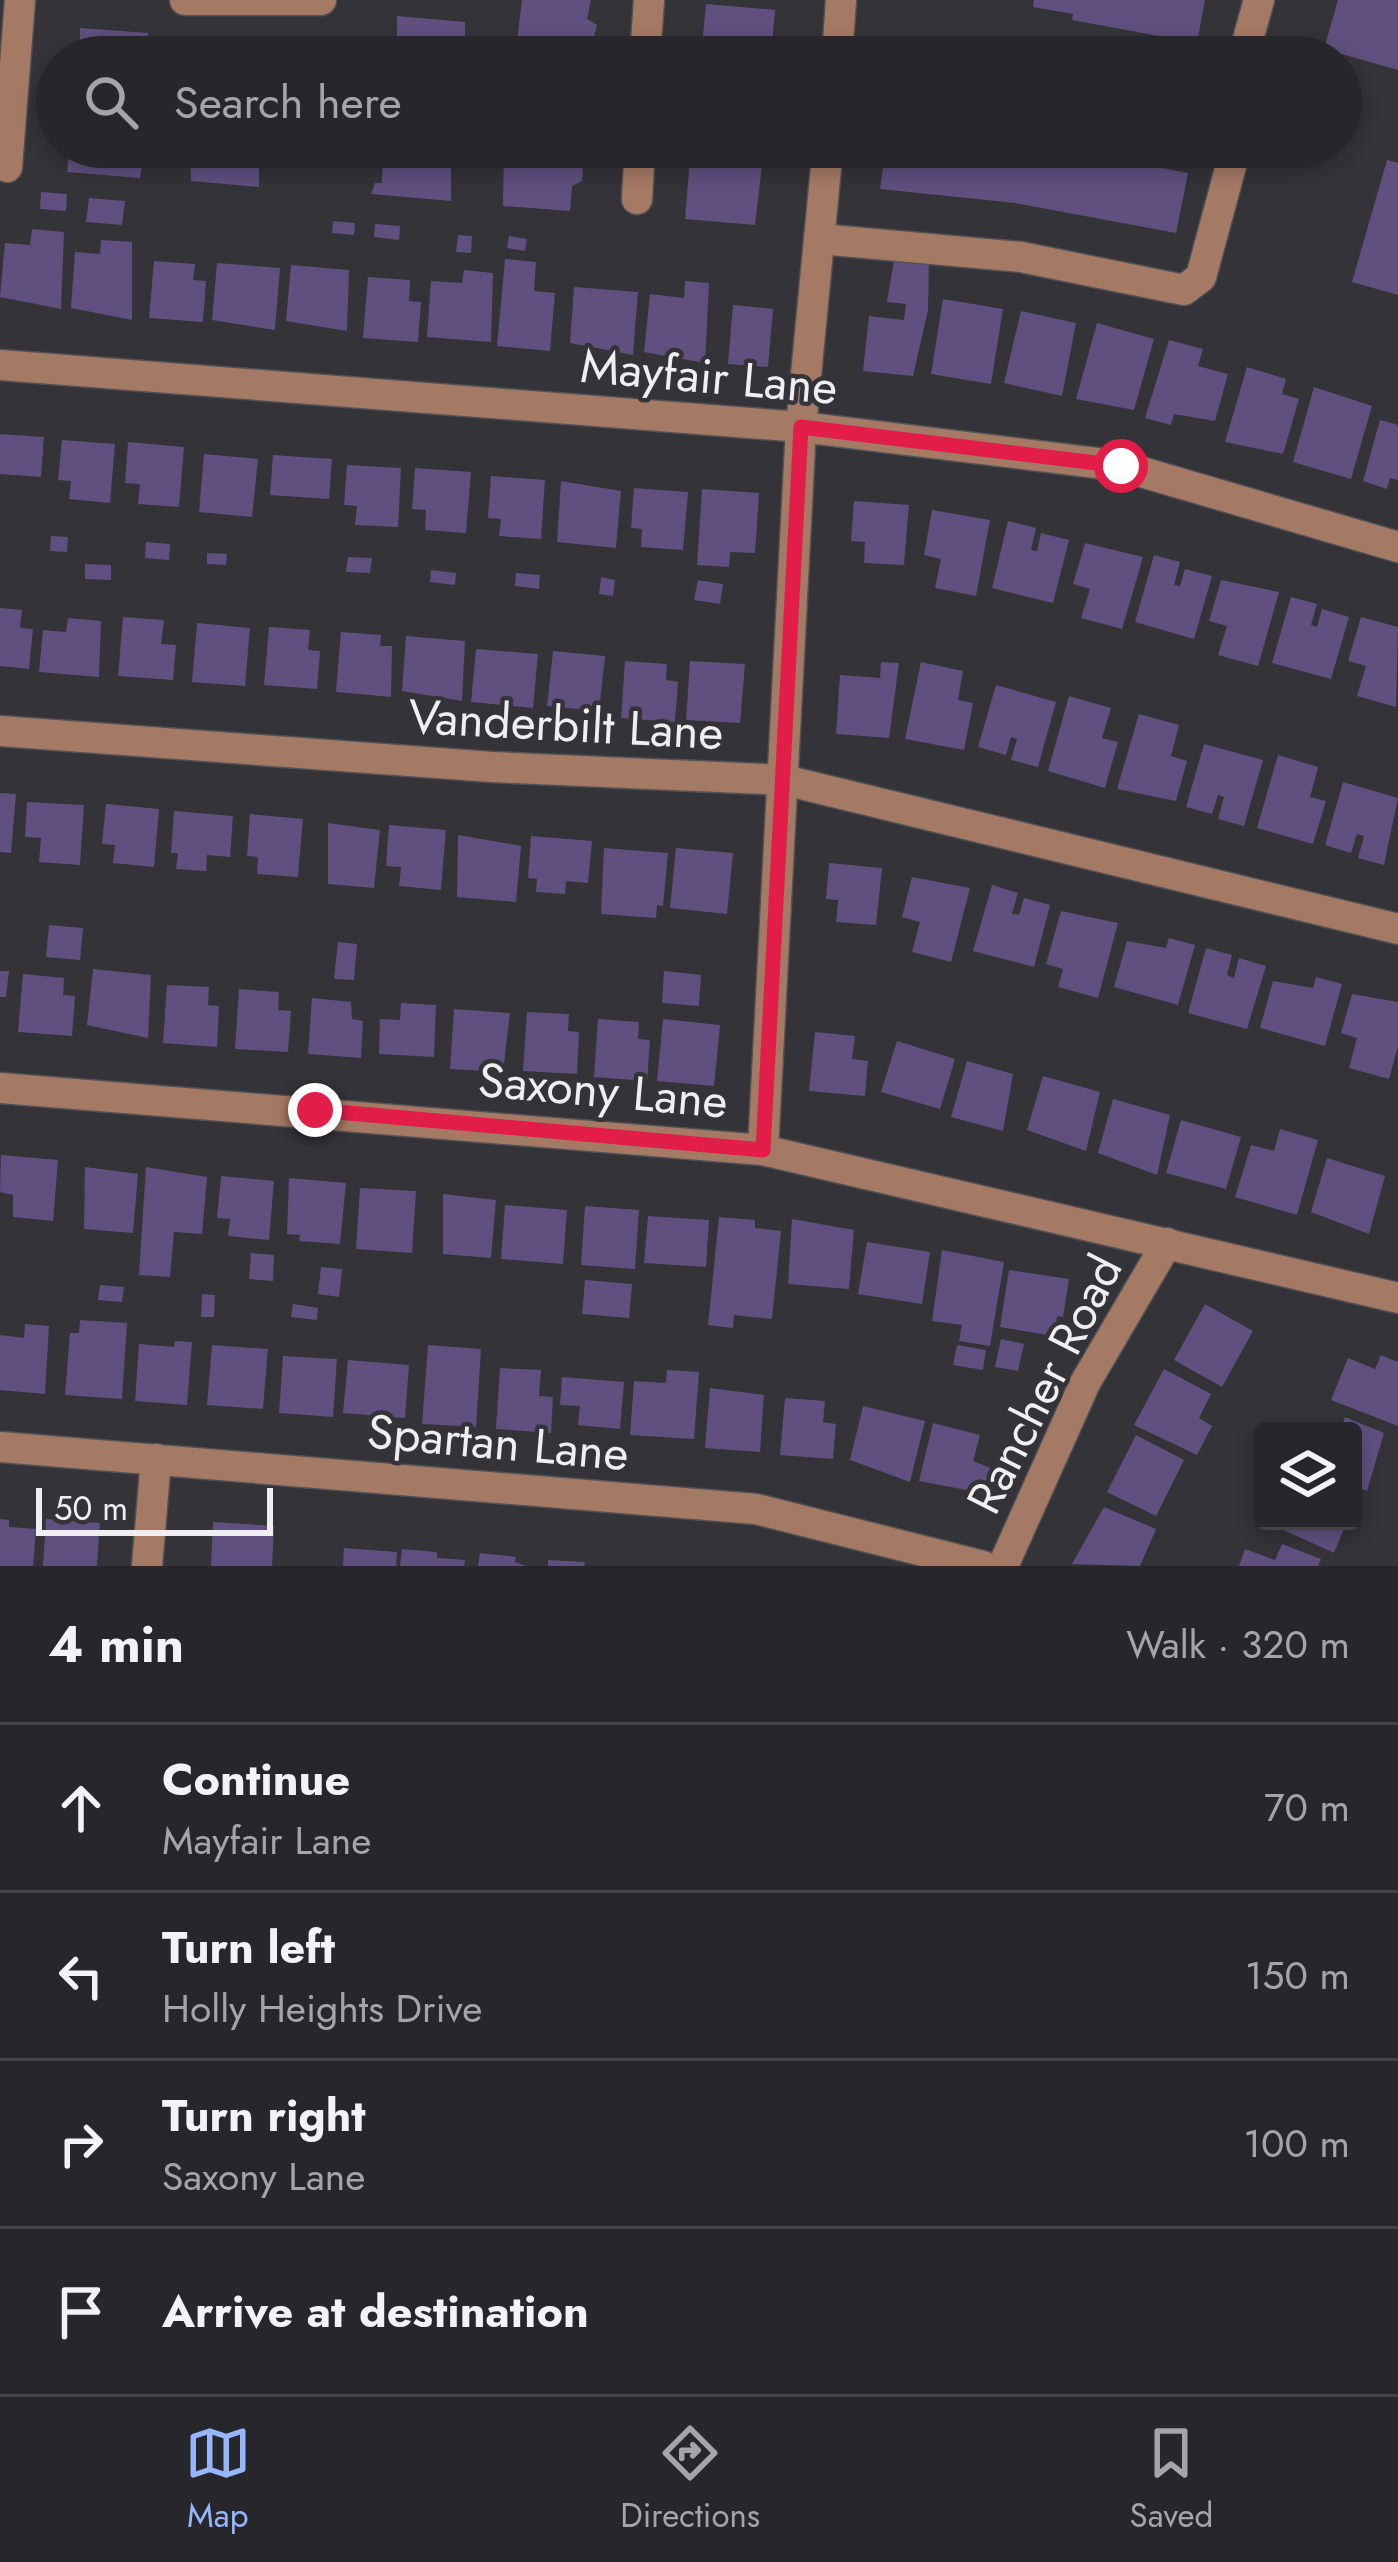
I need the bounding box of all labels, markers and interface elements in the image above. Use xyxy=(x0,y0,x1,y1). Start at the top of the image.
search box xyxy=(36,36,1362,168)
icon: search xyxy=(78,69,144,135)
text: Search here xyxy=(174,70,402,135)
street label: Mayfair Lane xyxy=(578,331,840,422)
route start xyxy=(1094,439,1148,493)
street label: Vanderbilt Lane xyxy=(407,682,725,767)
street label: Saxony Lane xyxy=(475,1045,731,1136)
route end xyxy=(288,1083,342,1137)
street label: Rancher Road xyxy=(950,1243,1139,1526)
street label: Spartan Lane xyxy=(364,1397,631,1488)
map controls xyxy=(1254,1422,1362,1530)
button: layers xyxy=(1254,1422,1362,1530)
scale bar xyxy=(36,1482,273,1535)
text: 50 m xyxy=(54,1485,128,1532)
text: 4 min xyxy=(48,1607,184,1681)
text: Walk · 320 m xyxy=(1126,1616,1350,1673)
text: Continue xyxy=(162,1747,350,1812)
icon: ahead xyxy=(48,1775,114,1841)
text: 70 m xyxy=(1264,1779,1350,1836)
text: Mayfair Lane xyxy=(162,1812,371,1869)
text: Turn left xyxy=(162,1915,335,1980)
icon: left xyxy=(48,1943,114,2009)
text: 150 m xyxy=(1245,1947,1350,2004)
text: Holly Heights Drive xyxy=(162,1980,482,2037)
text: Turn right xyxy=(162,2083,366,2148)
icon: right xyxy=(48,2111,114,2177)
text: 100 m xyxy=(1244,2115,1350,2172)
text: Saxony Lane xyxy=(162,2148,365,2205)
icon: arrive xyxy=(48,2279,114,2345)
text: Arrive at destination xyxy=(162,2279,589,2344)
tab: Map xyxy=(185,2420,251,2539)
tab: Directions xyxy=(620,2420,760,2539)
tab: Saved xyxy=(1130,2420,1213,2539)

